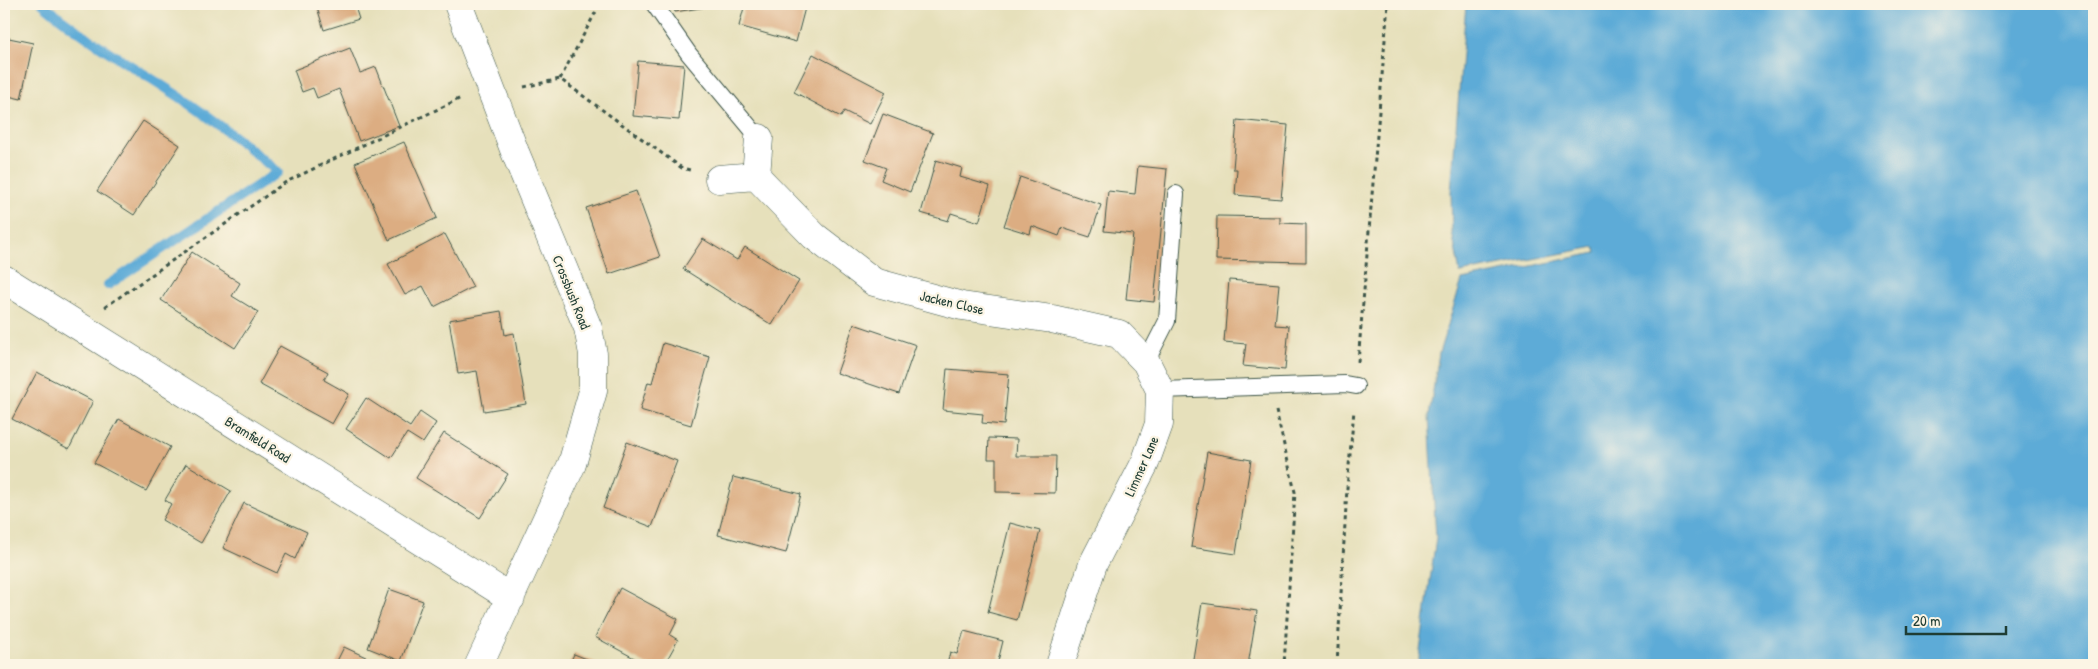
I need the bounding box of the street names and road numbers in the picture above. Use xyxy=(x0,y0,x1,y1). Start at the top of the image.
street label: Crossbush Road xyxy=(549,252,596,332)
street label: Jacken Close xyxy=(918,285,986,319)
street label: Bramfield Road xyxy=(222,411,295,467)
street label: Limmer Lane xyxy=(1119,432,1163,499)

